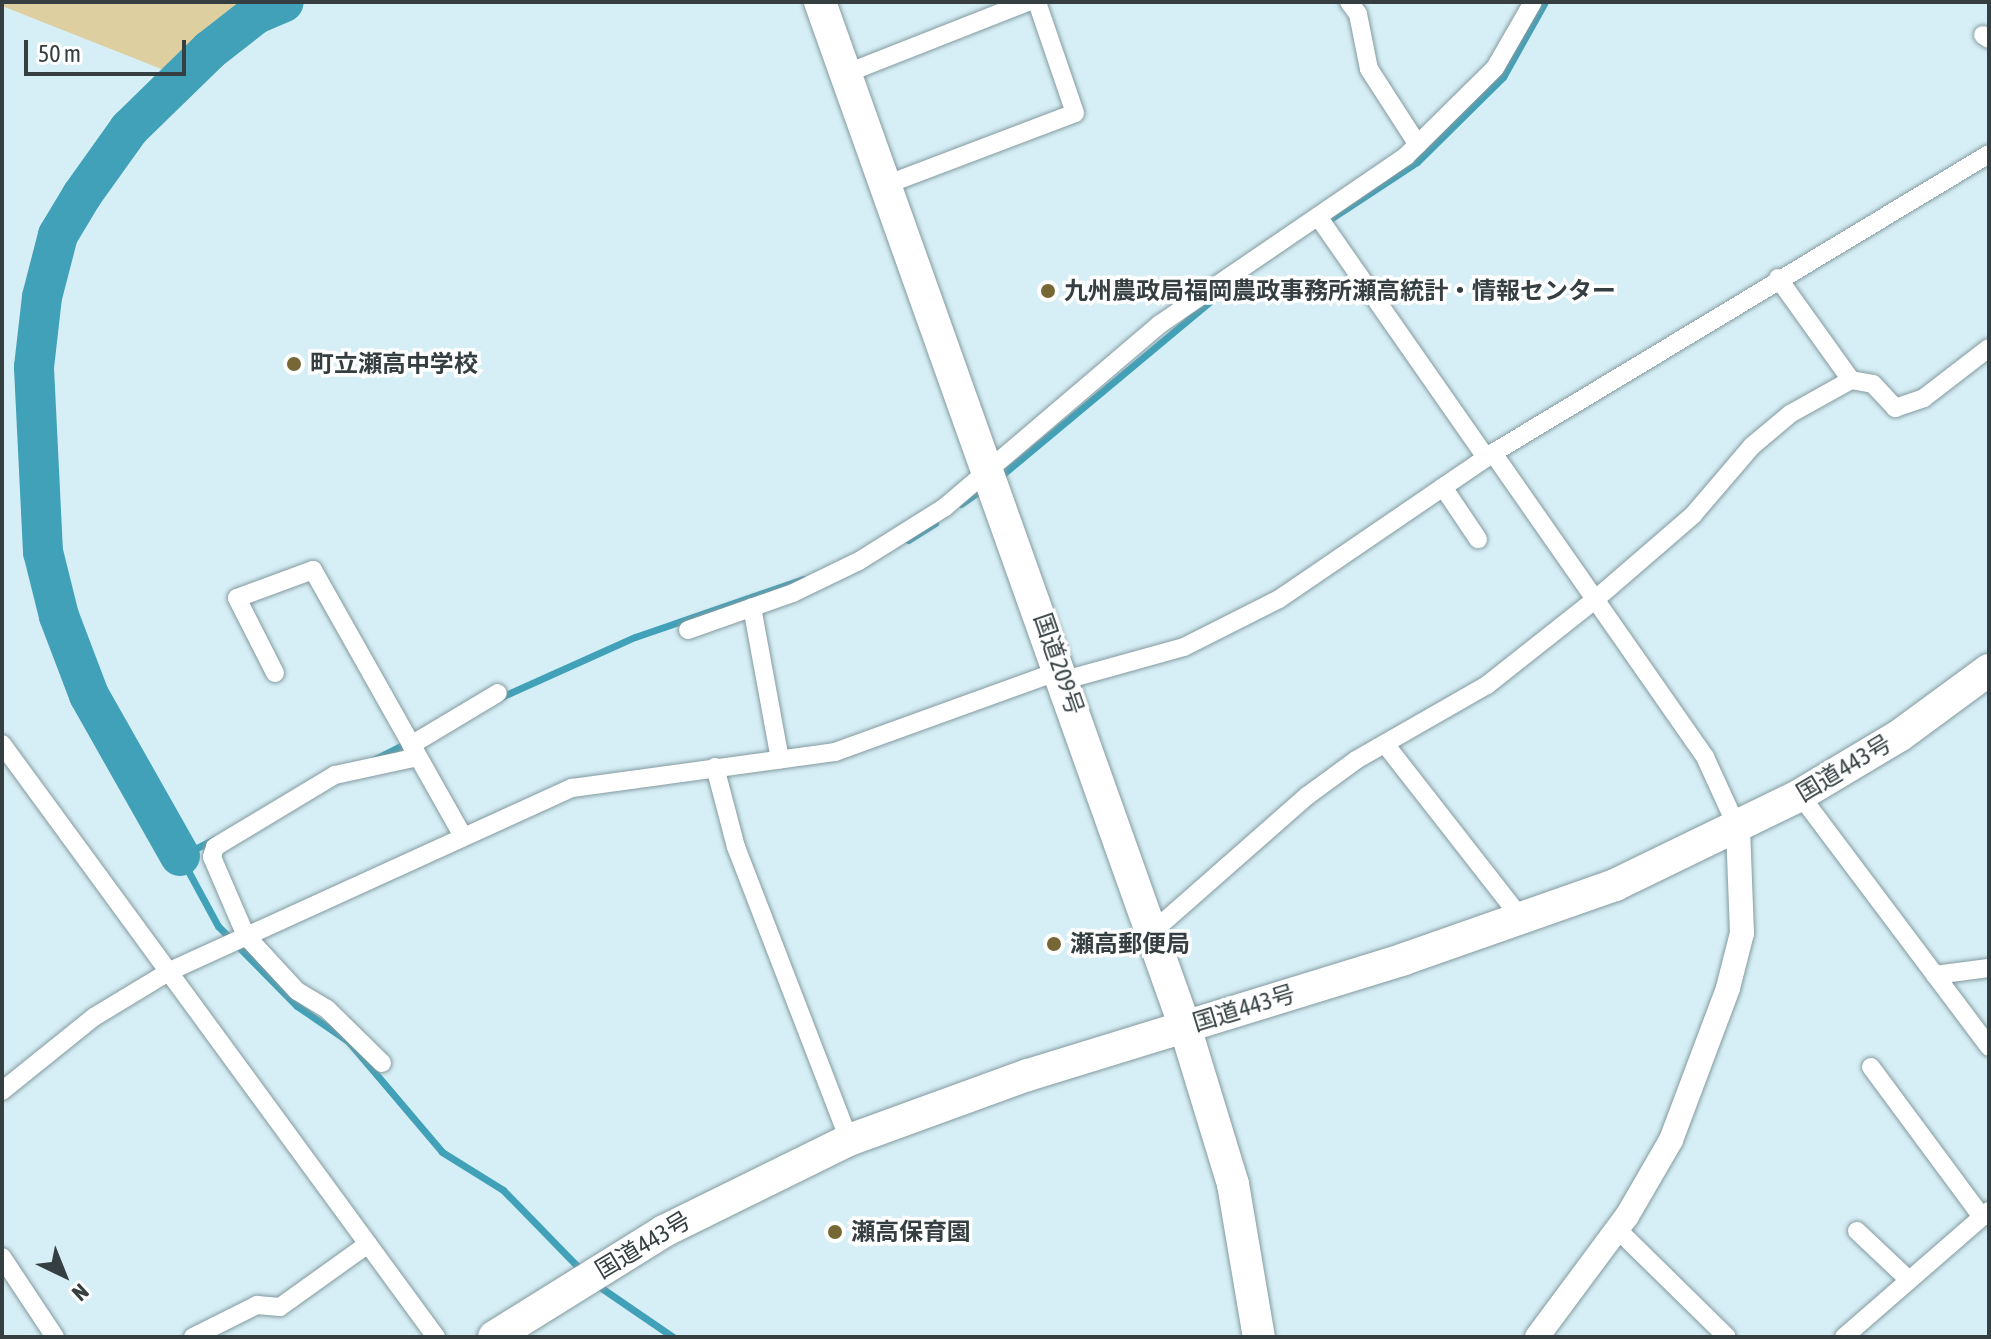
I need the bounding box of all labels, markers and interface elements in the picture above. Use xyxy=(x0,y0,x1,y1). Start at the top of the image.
scale bar xyxy=(28,24,190,74)
text: 50 m xyxy=(38,40,81,67)
place label: 九州農政局福岡農政事務所瀬高統計・情報センター xyxy=(1064,277,1616,305)
marker: 九州農政局福岡農政事務所瀬高統計・情報センター xyxy=(1039,282,1057,300)
place label: 町立瀬高中学校 xyxy=(310,350,478,378)
marker: 町立瀬高中学校 xyxy=(285,355,303,373)
street label: 国道209号 xyxy=(1028,609,1090,719)
street label: 国道443号 xyxy=(1791,728,1897,808)
place label: 瀬高郵便局 xyxy=(1070,930,1190,958)
marker: 瀬高郵便局 xyxy=(1045,935,1063,953)
street label: 国道443号 xyxy=(1189,979,1299,1037)
street label: 国道443号 xyxy=(590,1205,696,1285)
place label: 瀬高保育園 xyxy=(851,1218,971,1246)
marker: 瀬高保育園 xyxy=(826,1223,844,1241)
north arrow xyxy=(24,1235,104,1315)
text: N xyxy=(67,1279,94,1306)

